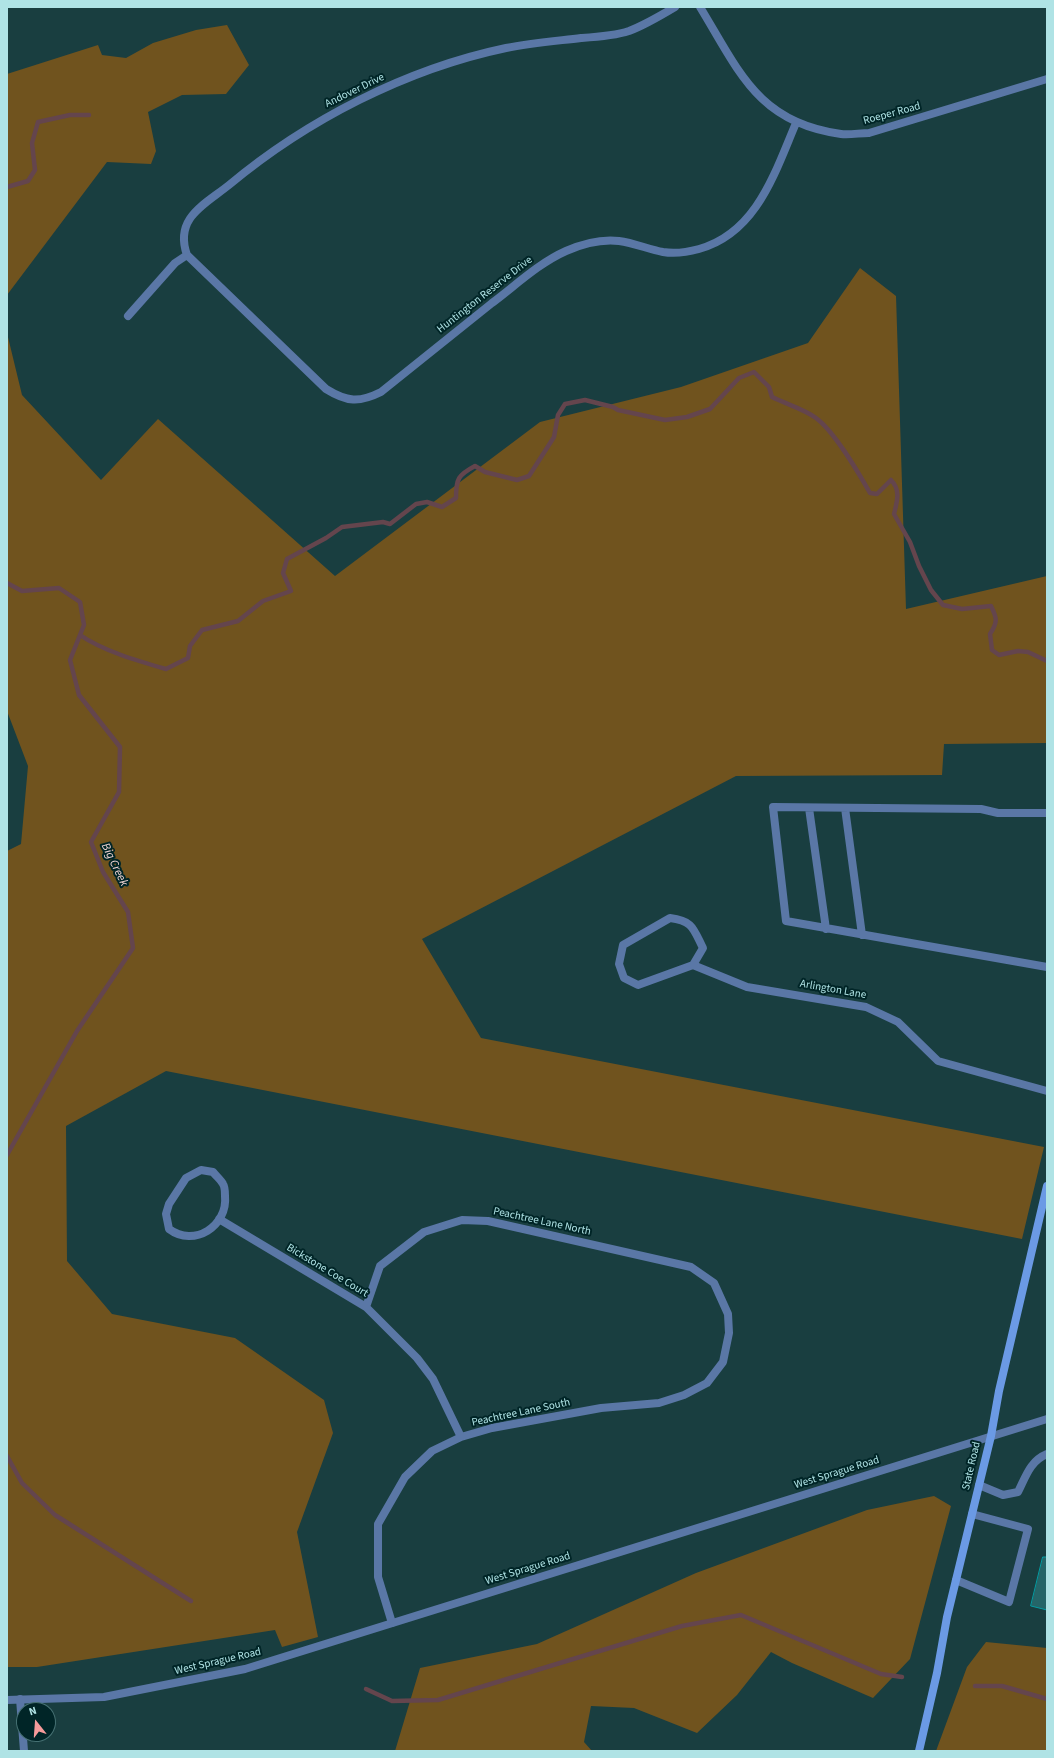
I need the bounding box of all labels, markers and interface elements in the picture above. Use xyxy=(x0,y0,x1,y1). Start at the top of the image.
street label: Andover Drive xyxy=(323,71,387,111)
street label: Roeper Road xyxy=(862,100,922,128)
street label: Huntington Reserve Drive xyxy=(435,254,535,336)
water label: Big Creek xyxy=(97,841,131,889)
street label: Arlington Lane xyxy=(799,978,867,1002)
street label: Peachtree Lane North xyxy=(492,1205,592,1239)
street label: Bickstone Coe Court xyxy=(284,1241,370,1301)
street label: Peachtree Lane South xyxy=(471,1396,571,1430)
street label: State Road xyxy=(960,1440,984,1492)
street label: West Sprague Road xyxy=(793,1454,881,1492)
street label: West Sprague Road xyxy=(484,1550,572,1588)
street label: West Sprague Road xyxy=(174,1646,262,1678)
north arrow xyxy=(16,1702,56,1742)
text: N xyxy=(27,1703,38,1719)

